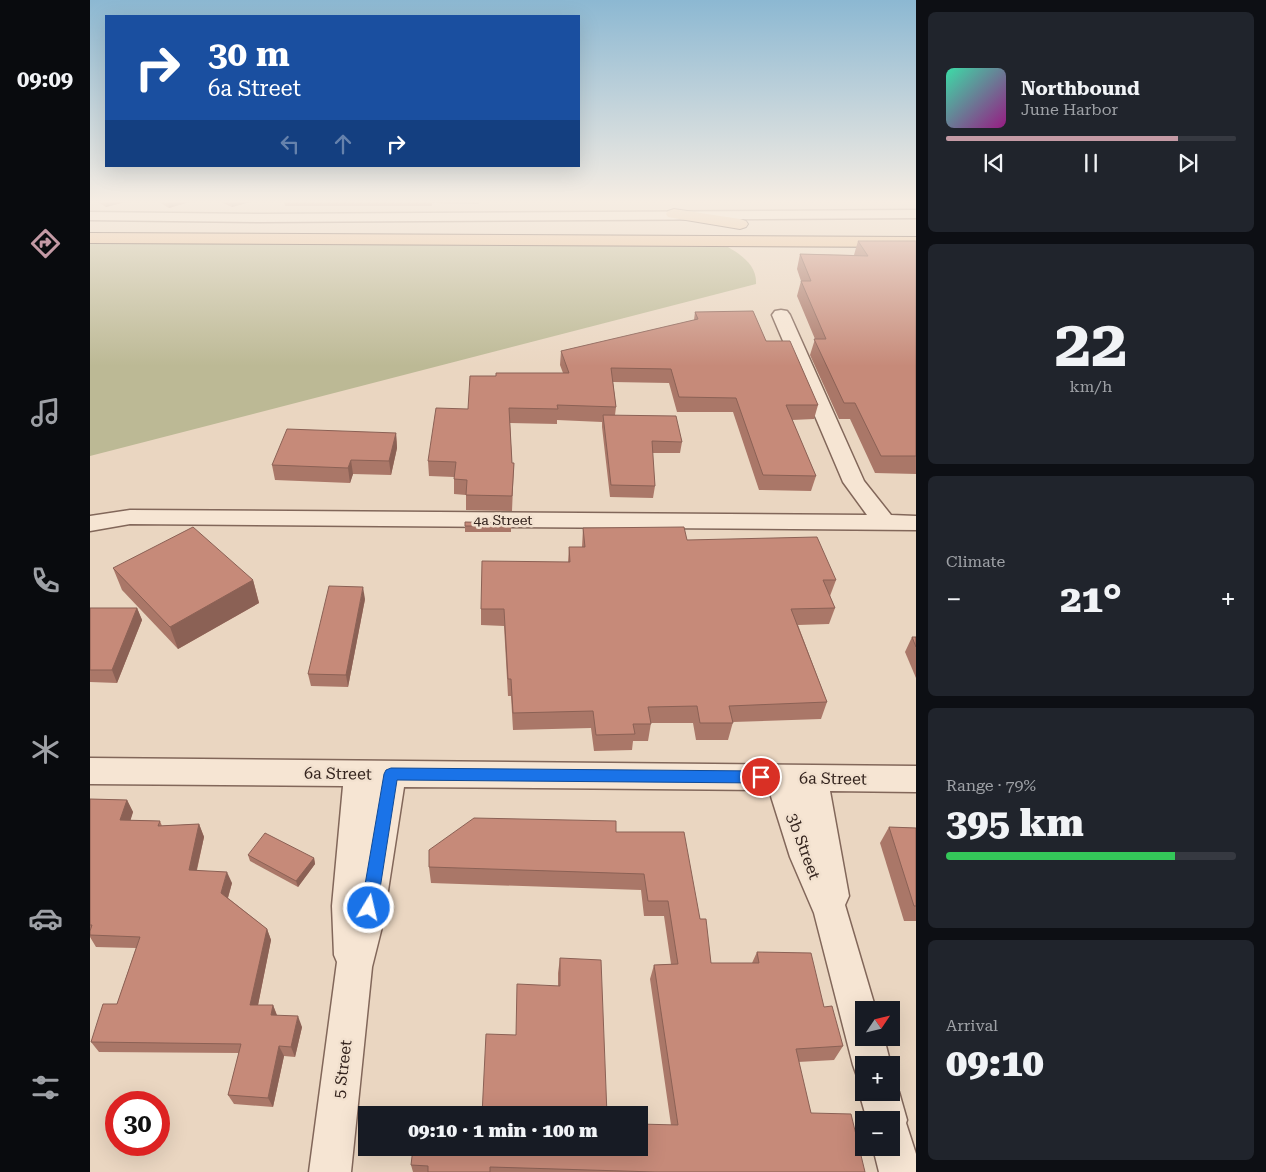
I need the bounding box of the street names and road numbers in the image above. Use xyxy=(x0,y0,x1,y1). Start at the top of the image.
street label: 4a Street xyxy=(473,512,533,528)
street label: 6a Street xyxy=(304,763,372,784)
street label: 6a Street xyxy=(799,768,867,789)
street label: 3b Street xyxy=(783,810,824,882)
street label: 5 Street xyxy=(329,1039,356,1099)

